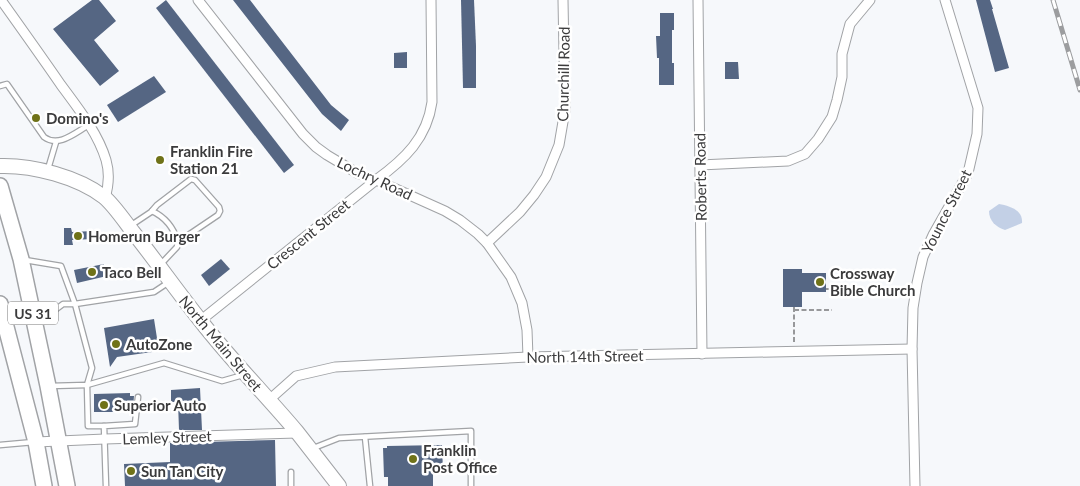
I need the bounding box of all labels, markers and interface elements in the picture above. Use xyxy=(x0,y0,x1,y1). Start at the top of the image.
street label: Churchill Road xyxy=(553,26,573,122)
place label: Domino's xyxy=(46,109,109,127)
marker: Domino's xyxy=(30,112,42,124)
street label: Roberts Road xyxy=(690,133,710,221)
place label: Franklin Fire Station 21 xyxy=(170,142,253,177)
street label: Lochry Road xyxy=(334,153,416,203)
marker: Franklin Fire Station 21 xyxy=(154,154,166,166)
street label: Younce Street xyxy=(917,166,975,256)
street label: Crescent Street xyxy=(263,195,354,273)
place label: Homerun Burger xyxy=(88,227,200,245)
marker: Homerun Burger xyxy=(72,230,84,242)
place label: Taco Bell xyxy=(102,263,162,281)
place label: Crossway Bible Church xyxy=(830,264,915,299)
marker: Taco Bell xyxy=(86,266,98,278)
marker: Crossway Bible Church xyxy=(814,276,826,288)
street label: North Main Street xyxy=(176,292,267,395)
road number: US 31 xyxy=(8,302,58,324)
place label: AutoZone xyxy=(125,335,192,353)
marker: AutoZone xyxy=(110,338,122,350)
street label: North 14th Street xyxy=(526,346,644,366)
place label: Superior Auto xyxy=(114,396,207,414)
marker: Superior Auto xyxy=(98,399,110,411)
street label: Lemley Street xyxy=(122,426,213,448)
place label: Franklin Post Office xyxy=(423,441,497,476)
marker: Franklin Post Office xyxy=(407,453,419,465)
place label: Sun Tan City xyxy=(141,462,224,480)
marker: Sun Tan City xyxy=(125,465,137,477)

